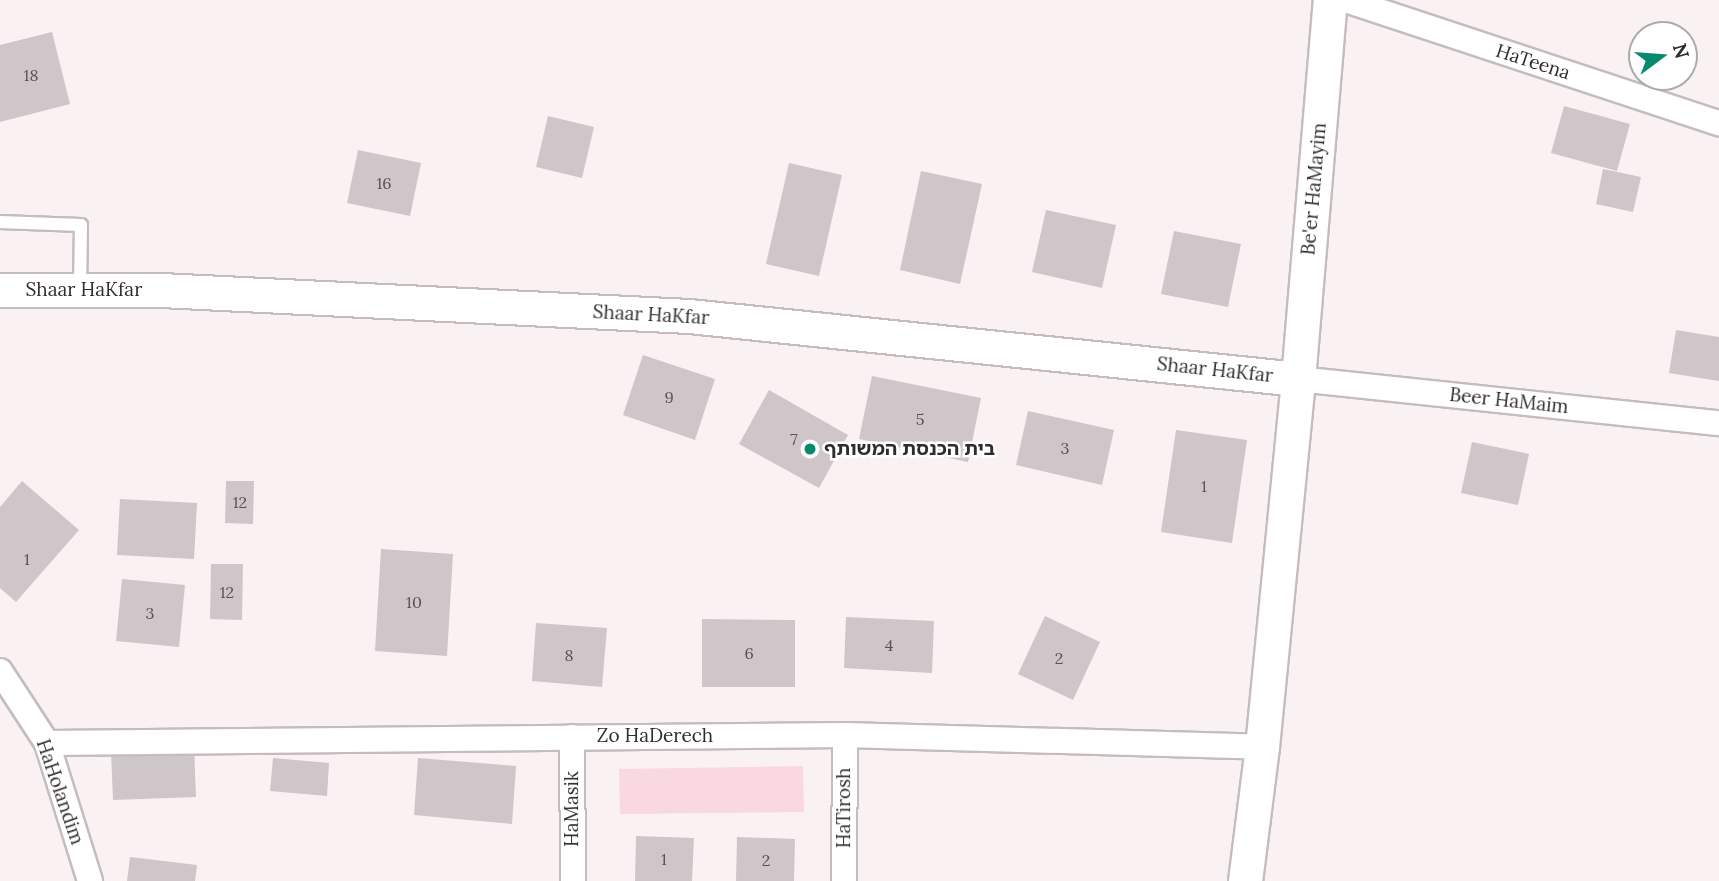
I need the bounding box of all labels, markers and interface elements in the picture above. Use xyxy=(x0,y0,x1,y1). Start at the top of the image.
north arrow xyxy=(1628,21,1698,91)
street label: HaTeena xyxy=(1493,39,1573,85)
text: N xyxy=(1668,40,1695,61)
house number: 18 xyxy=(24,65,38,85)
street label: Be'er HaMayim xyxy=(1297,122,1331,256)
house number: 16 xyxy=(376,173,392,193)
street label: Shaar HaKfar xyxy=(26,279,142,301)
street label: Shaar HaKfar xyxy=(592,301,710,329)
street label: Shaar HaKfar xyxy=(1156,353,1274,387)
street label: Beer HaMaim xyxy=(1448,383,1570,419)
house number: 9 xyxy=(664,387,674,407)
house number: 5 xyxy=(916,409,924,429)
house number: 7 xyxy=(790,429,798,449)
place label: בית הכנסת המשותף xyxy=(824,438,995,460)
house number: 3 xyxy=(1061,438,1069,458)
marker: בית הכנסת המשותף xyxy=(802,441,818,457)
house number: 1 xyxy=(1201,476,1207,496)
house number: 12 xyxy=(233,492,247,512)
house number: 1 xyxy=(24,549,30,569)
house number: 12 xyxy=(220,582,234,602)
house number: 10 xyxy=(406,592,422,612)
house number: 3 xyxy=(146,603,154,623)
house number: 4 xyxy=(885,635,893,655)
house number: 6 xyxy=(744,643,754,663)
house number: 8 xyxy=(565,645,573,665)
house number: 2 xyxy=(1055,648,1063,668)
street label: Zo HaDerech xyxy=(597,725,713,747)
street label: HaHolandim xyxy=(31,736,89,848)
street label: HaTirosh xyxy=(833,768,855,848)
street label: HaMasik xyxy=(561,771,583,847)
house number: 1 xyxy=(661,849,667,869)
house number: 2 xyxy=(762,850,770,870)

